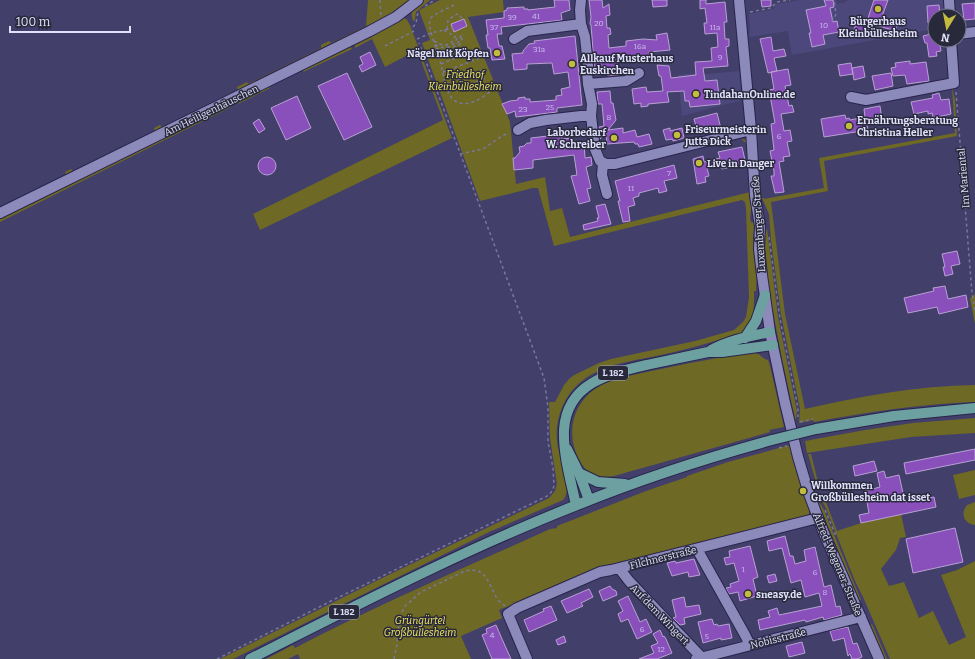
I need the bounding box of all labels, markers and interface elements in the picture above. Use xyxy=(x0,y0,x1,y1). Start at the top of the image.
marker: Bürgerhaus Kleinbüllesheim xyxy=(873,4,883,14)
scale bar xyxy=(10,8,130,34)
north arrow xyxy=(927,8,967,48)
house number: 41 xyxy=(532,12,541,21)
house number: 39 xyxy=(507,13,517,22)
text: 100 m xyxy=(16,15,51,29)
place label: Bürgerhaus Kleinbüllesheim xyxy=(839,16,918,40)
house number: 20 xyxy=(594,19,604,28)
house number: 10 xyxy=(820,21,828,30)
house number: 37 xyxy=(490,23,498,32)
house number: 11a xyxy=(710,23,721,32)
text: N xyxy=(940,30,951,44)
house number: 16a xyxy=(634,42,647,51)
house number: 31a xyxy=(533,45,546,54)
place label: Nägel mit Köpfen xyxy=(407,48,490,60)
marker: Nägel mit Köpfen xyxy=(492,48,502,58)
place label: Allkauf Musterhaus Euskirchen xyxy=(580,53,674,77)
house number: 9 xyxy=(718,53,723,62)
marker: Allkauf Musterhaus Euskirchen xyxy=(567,59,577,69)
park label: Friedhof Kleinbüllesheim xyxy=(428,69,502,93)
street label: Am Heiligenhäuschen xyxy=(162,83,261,139)
marker: TindahanOnline.de xyxy=(691,89,701,99)
place label: TindahanOnline.de xyxy=(704,89,796,101)
house number: 25 xyxy=(546,103,554,112)
house number: 23 xyxy=(519,105,528,114)
house number: 8 xyxy=(607,113,612,122)
place label: Ernährungsberatung Christina Heller xyxy=(857,115,958,139)
marker: Ernährungsberatung Christina Heller xyxy=(844,121,854,131)
place label: Friseurmeisterin Jutta Dick xyxy=(684,124,767,148)
place label: Laborbedarf W. Schreiber xyxy=(546,127,607,151)
marker: Friseurmeisterin Jutta Dick xyxy=(672,130,682,140)
house number: 6 xyxy=(777,132,782,141)
marker: Laborbedarf W. Schreiber xyxy=(609,133,619,143)
street label: Im Mariental xyxy=(955,147,973,208)
marker: Live in Danger xyxy=(694,158,704,168)
place label: Live in Danger xyxy=(707,158,775,170)
house number: 7 xyxy=(667,169,671,178)
street label: Luxemburger Straße xyxy=(750,176,768,272)
house number: 11 xyxy=(628,184,635,193)
road number: L 182 xyxy=(598,366,628,380)
place label: Willkommen Großbüllesheim dat isset xyxy=(811,480,930,504)
marker: Willkommen Großbüllesheim dat isset xyxy=(798,486,808,496)
street label: Alfred-Wegener-Straße xyxy=(810,511,864,618)
street label: Filchnerstraße xyxy=(629,544,698,572)
house number: 1 xyxy=(741,565,745,574)
house number: 6 xyxy=(813,568,818,577)
street label: Auf dem Wingert xyxy=(627,582,691,648)
house number: 8 xyxy=(823,588,828,597)
marker: sneasy.de xyxy=(743,589,753,599)
place label: sneasy.de xyxy=(756,589,802,601)
road number: L 182 xyxy=(329,605,359,619)
park label: Grüngürtel Großbüllesheim xyxy=(384,615,456,639)
house number: 6 xyxy=(640,625,645,634)
street label: Nobisstraße xyxy=(749,626,807,652)
house number: 4 xyxy=(490,631,495,640)
house number: 5 xyxy=(705,632,709,641)
house number: 12 xyxy=(657,645,665,654)

